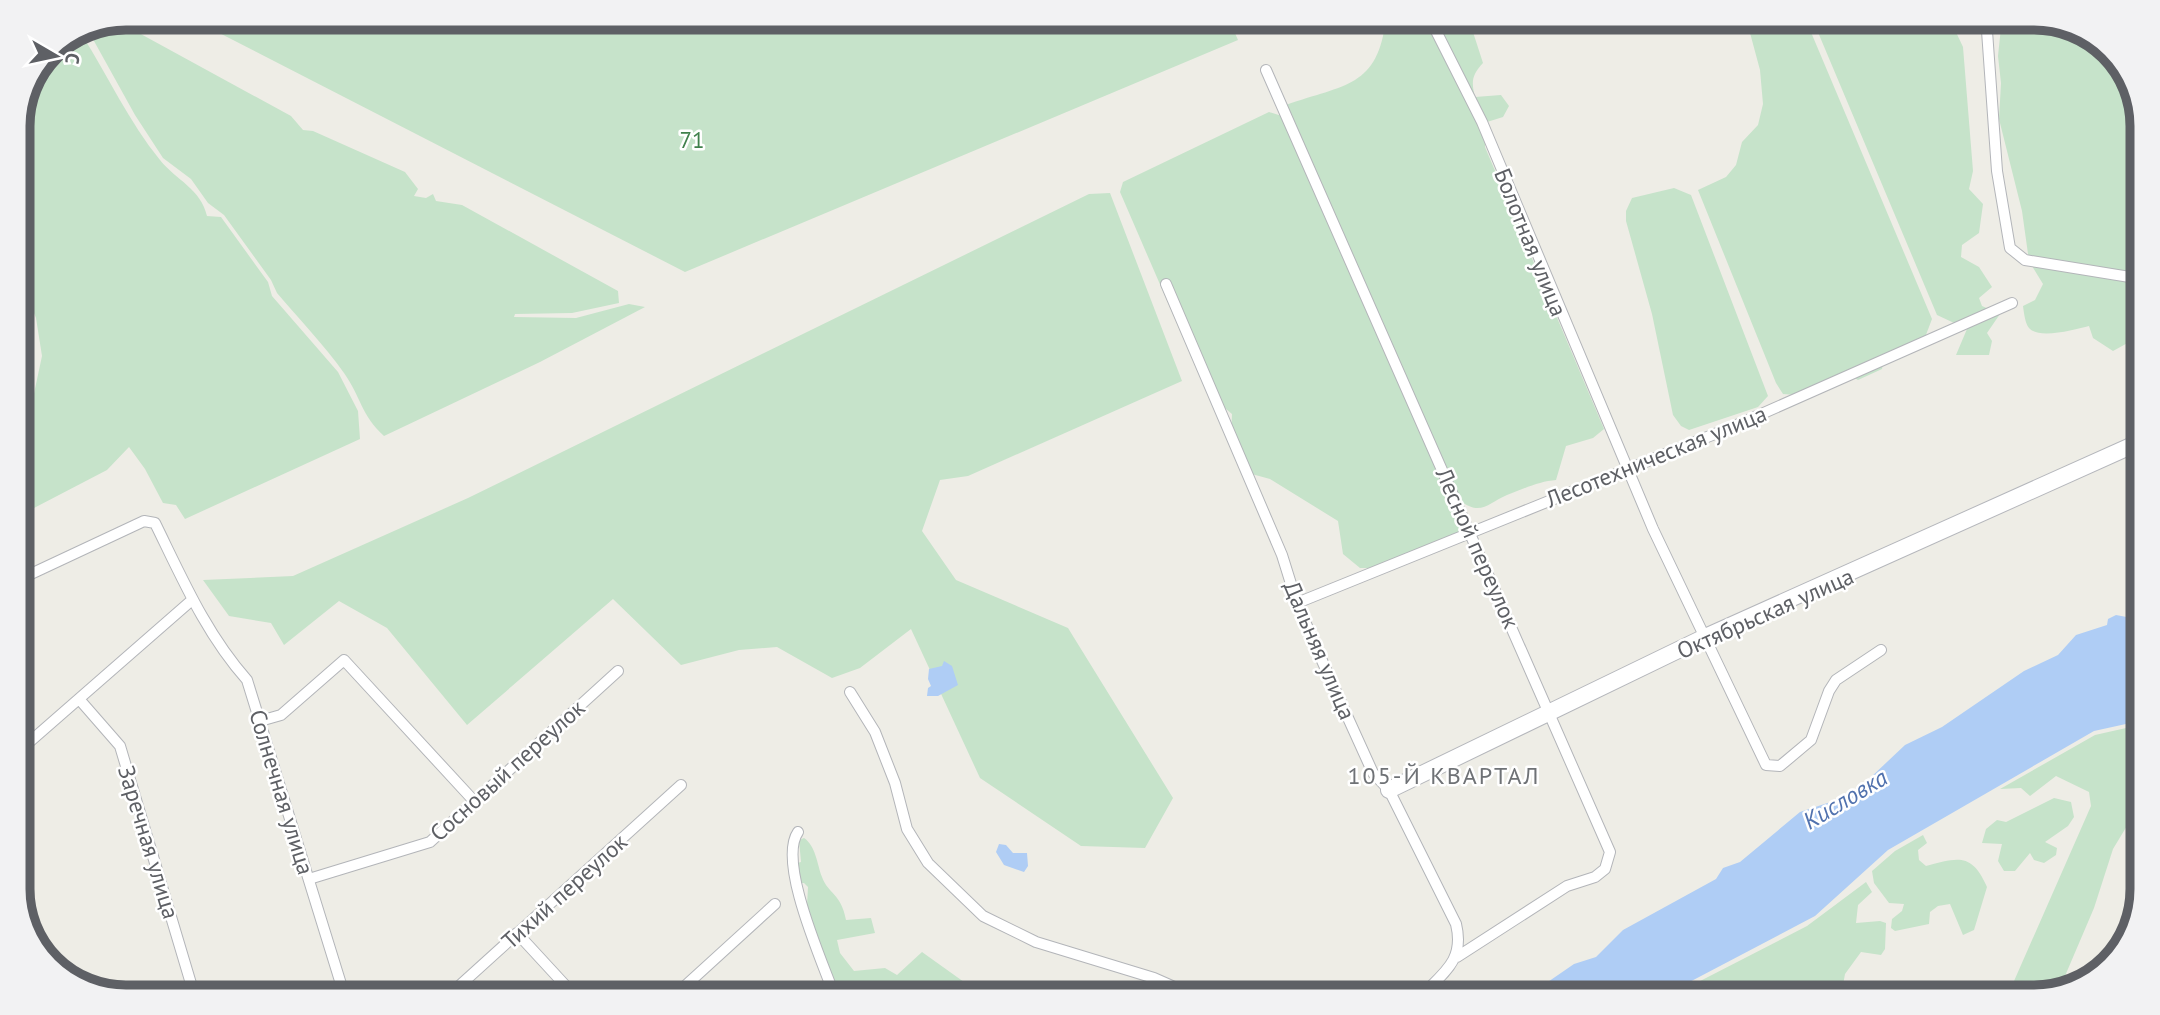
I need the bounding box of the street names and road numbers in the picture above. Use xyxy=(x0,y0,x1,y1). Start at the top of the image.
street label: Болотная улица xyxy=(1488,164,1574,320)
street label: Лесотехническая улица xyxy=(1540,398,1771,514)
street label: Лесной переулок xyxy=(1429,462,1526,633)
street label: Октябрьская улица xyxy=(1672,561,1858,665)
street label: Дальняя улица xyxy=(1278,576,1362,724)
street label: Сосновый переулок xyxy=(424,693,590,847)
street label: Солнечная улица xyxy=(243,706,321,878)
street label: Заречная улица xyxy=(112,762,186,922)
street label: Тихий переулок xyxy=(495,827,633,955)

